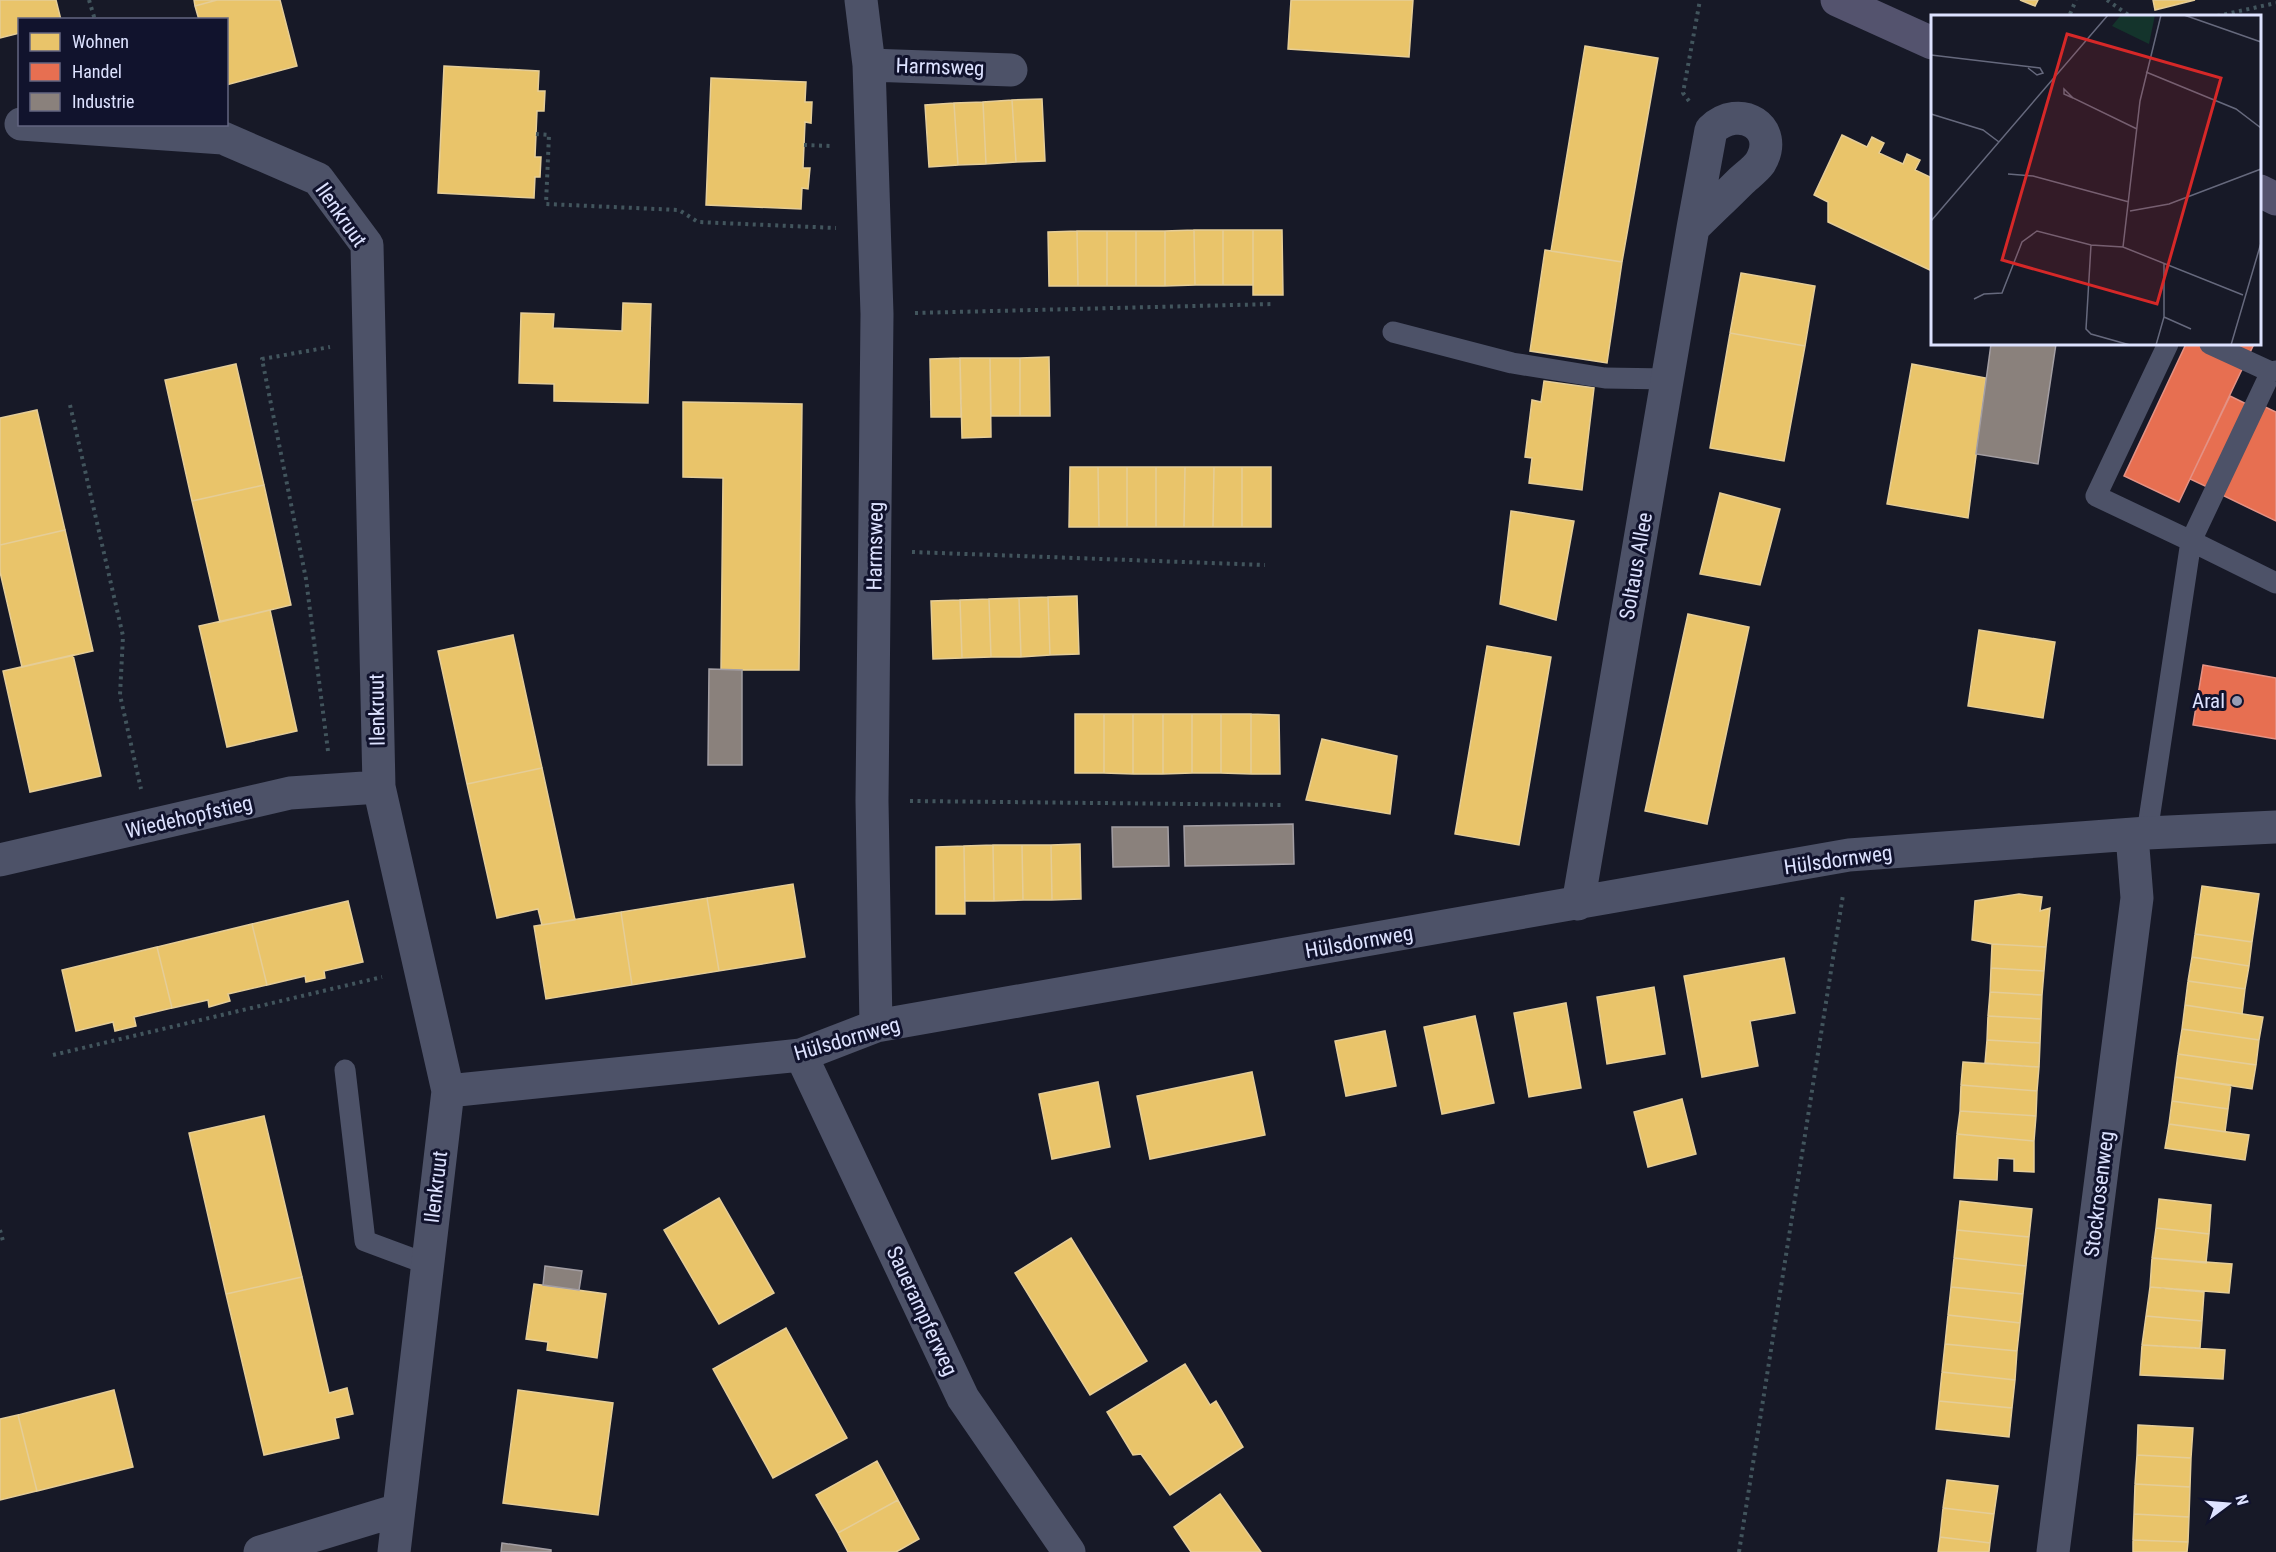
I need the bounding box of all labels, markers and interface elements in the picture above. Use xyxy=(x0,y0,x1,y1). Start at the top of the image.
inset map xyxy=(1931,15,2261,345)
legend xyxy=(18,18,228,126)
text: Wohnen xyxy=(72,31,129,52)
street label: Harmsweg xyxy=(895,53,985,81)
text: Handel xyxy=(72,61,122,82)
text: Industrie xyxy=(72,91,134,112)
street label: Ilenkruut xyxy=(310,178,372,252)
street label: Harmsweg xyxy=(862,501,888,591)
street label: Soltaus Allee xyxy=(1615,510,1657,622)
street label: Ilenkruut xyxy=(364,674,390,746)
place label: Aral xyxy=(2192,689,2225,713)
marker: Aral xyxy=(2230,694,2244,708)
street label: Wiedehopfstieg xyxy=(123,791,255,843)
street label: Hülsdornweg xyxy=(1782,841,1894,879)
street label: Hülsdornweg xyxy=(1303,921,1415,963)
street label: Hülsdornweg xyxy=(791,1012,903,1066)
street label: Stockrosenweg xyxy=(2079,1130,2119,1258)
street label: Ilenkruut xyxy=(420,1150,452,1224)
street label: Sauerampferweg xyxy=(882,1243,962,1379)
north arrow xyxy=(2198,1474,2258,1534)
text: N xyxy=(2231,1493,2252,1507)

